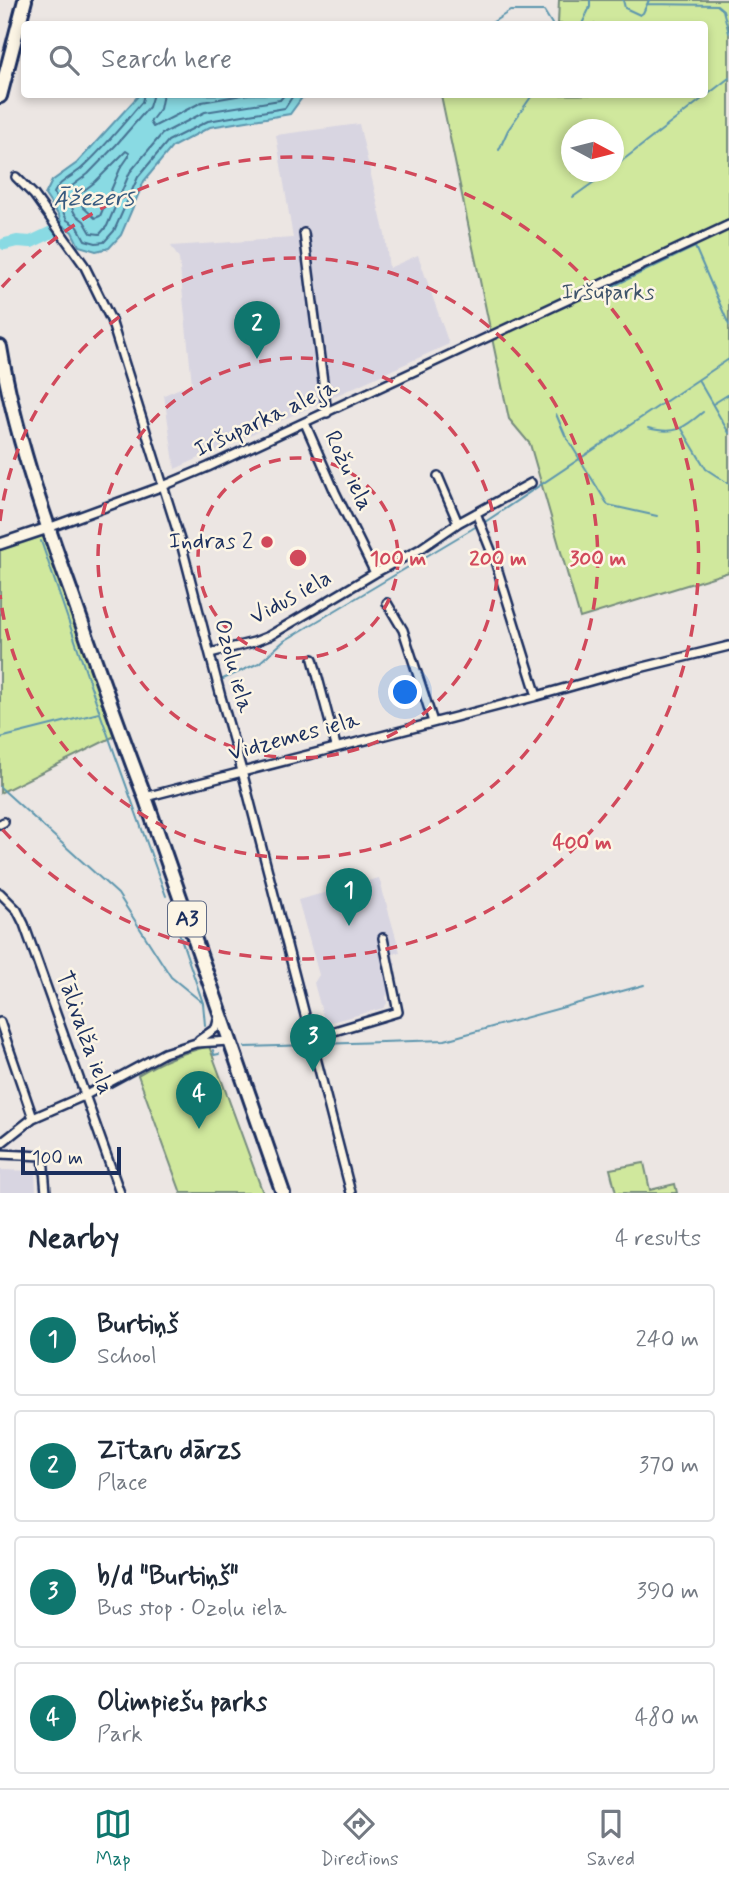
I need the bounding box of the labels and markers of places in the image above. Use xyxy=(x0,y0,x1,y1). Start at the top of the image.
pin: 2 xyxy=(234,301,280,359)
place label: Indras 2 xyxy=(169,527,253,557)
marker: Indras 2 xyxy=(259,534,275,550)
centre of rings xyxy=(286,546,310,570)
pin: 1 xyxy=(326,868,372,926)
pin: 3 xyxy=(290,1014,336,1072)
pin: 4 xyxy=(176,1071,222,1129)

